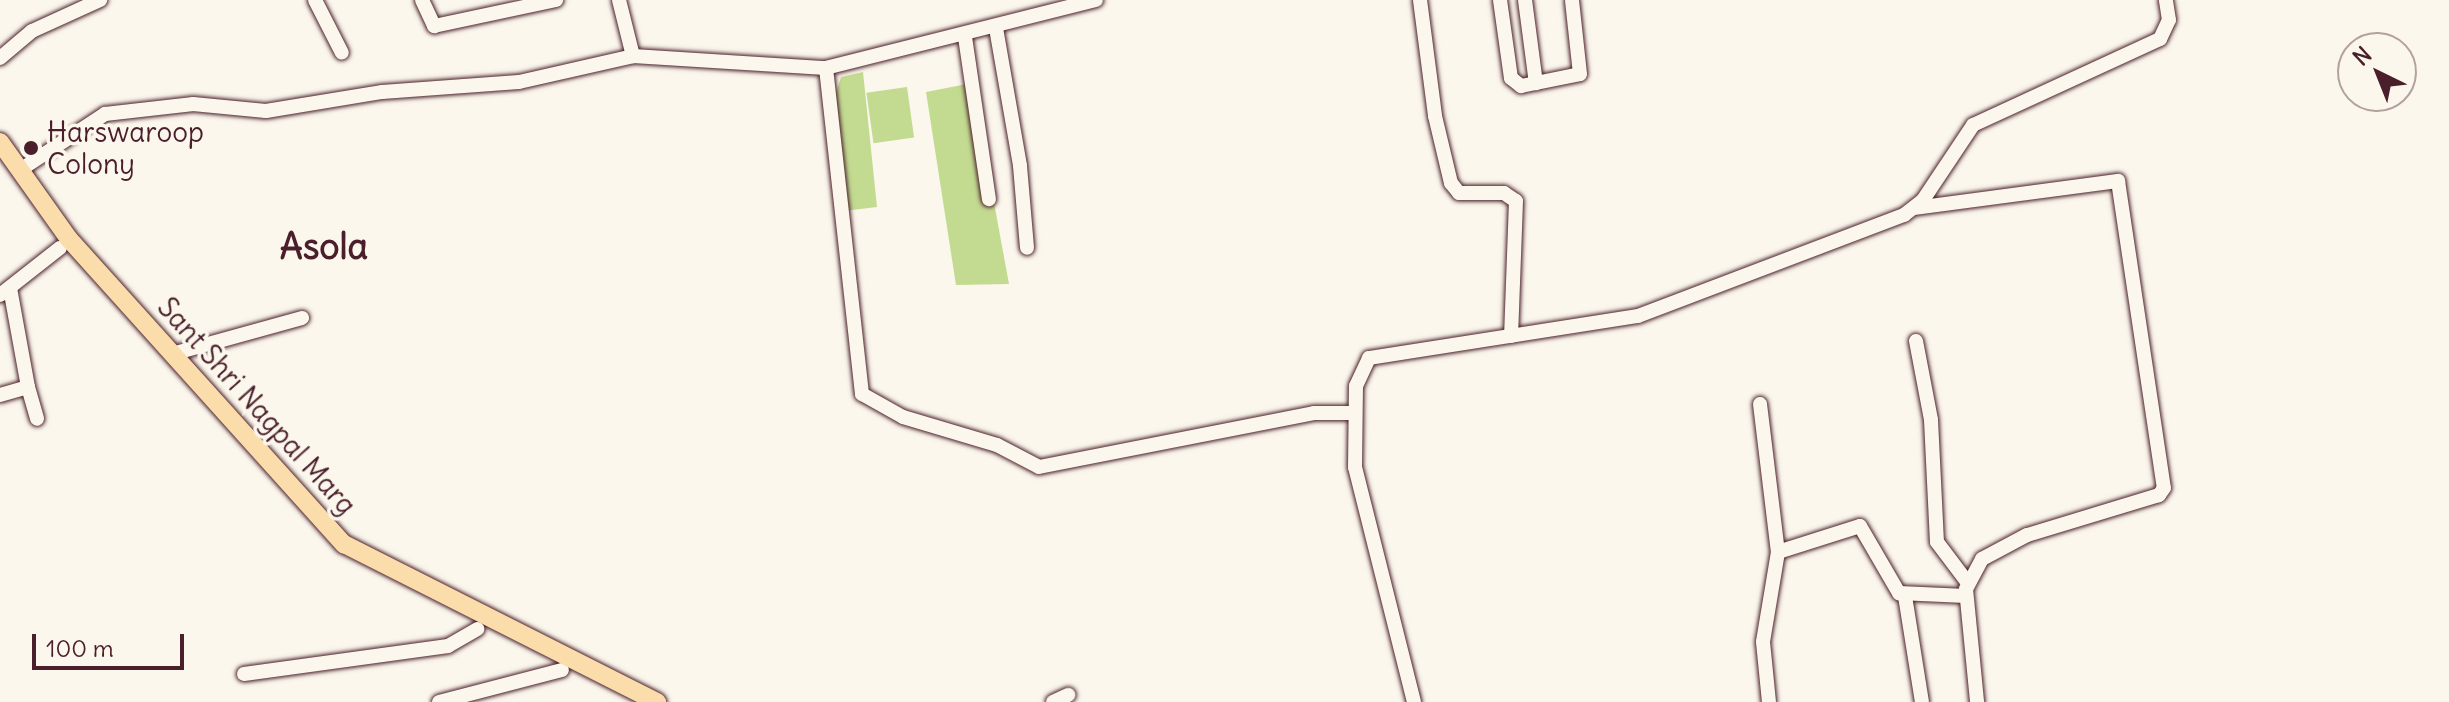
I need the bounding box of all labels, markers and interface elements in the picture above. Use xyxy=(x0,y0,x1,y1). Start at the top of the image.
north arrow xyxy=(2337,32,2417,112)
text: N xyxy=(2347,40,2377,71)
place label: Harswaroop Colony xyxy=(47,115,204,181)
marker: Harswaroop Colony xyxy=(22,139,40,157)
district label: Asola xyxy=(280,225,368,269)
street label: Sant Shri Nagpal Marg xyxy=(151,291,363,521)
scale bar xyxy=(36,618,188,668)
text: 100 m xyxy=(46,633,114,663)

